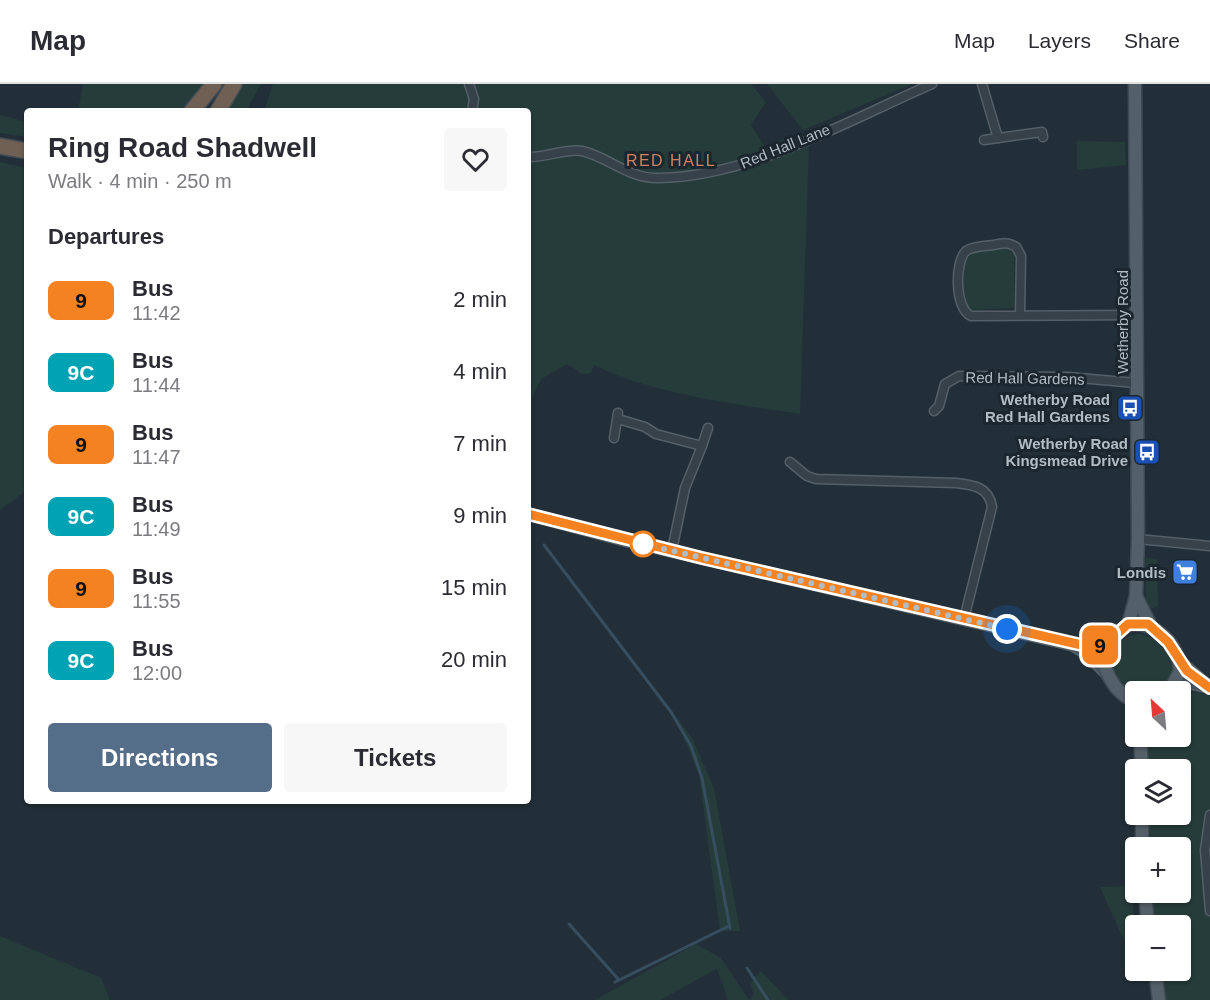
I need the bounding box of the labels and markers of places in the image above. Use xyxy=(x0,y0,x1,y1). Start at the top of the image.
place label: Wetherby Road Red Hall Gardens xyxy=(985,391,1110,425)
bus stop icon: Wetherby Road Red Hall Gardens xyxy=(1115,393,1145,423)
place label: Wetherby Road Kingsmead Drive xyxy=(1005,435,1128,469)
bus stop icon: Wetherby Road Kingsmead Drive xyxy=(1132,437,1162,467)
unlabelled marker xyxy=(630,531,656,557)
supermarket icon: Londis xyxy=(1170,557,1200,587)
place label: Londis xyxy=(1117,564,1166,581)

